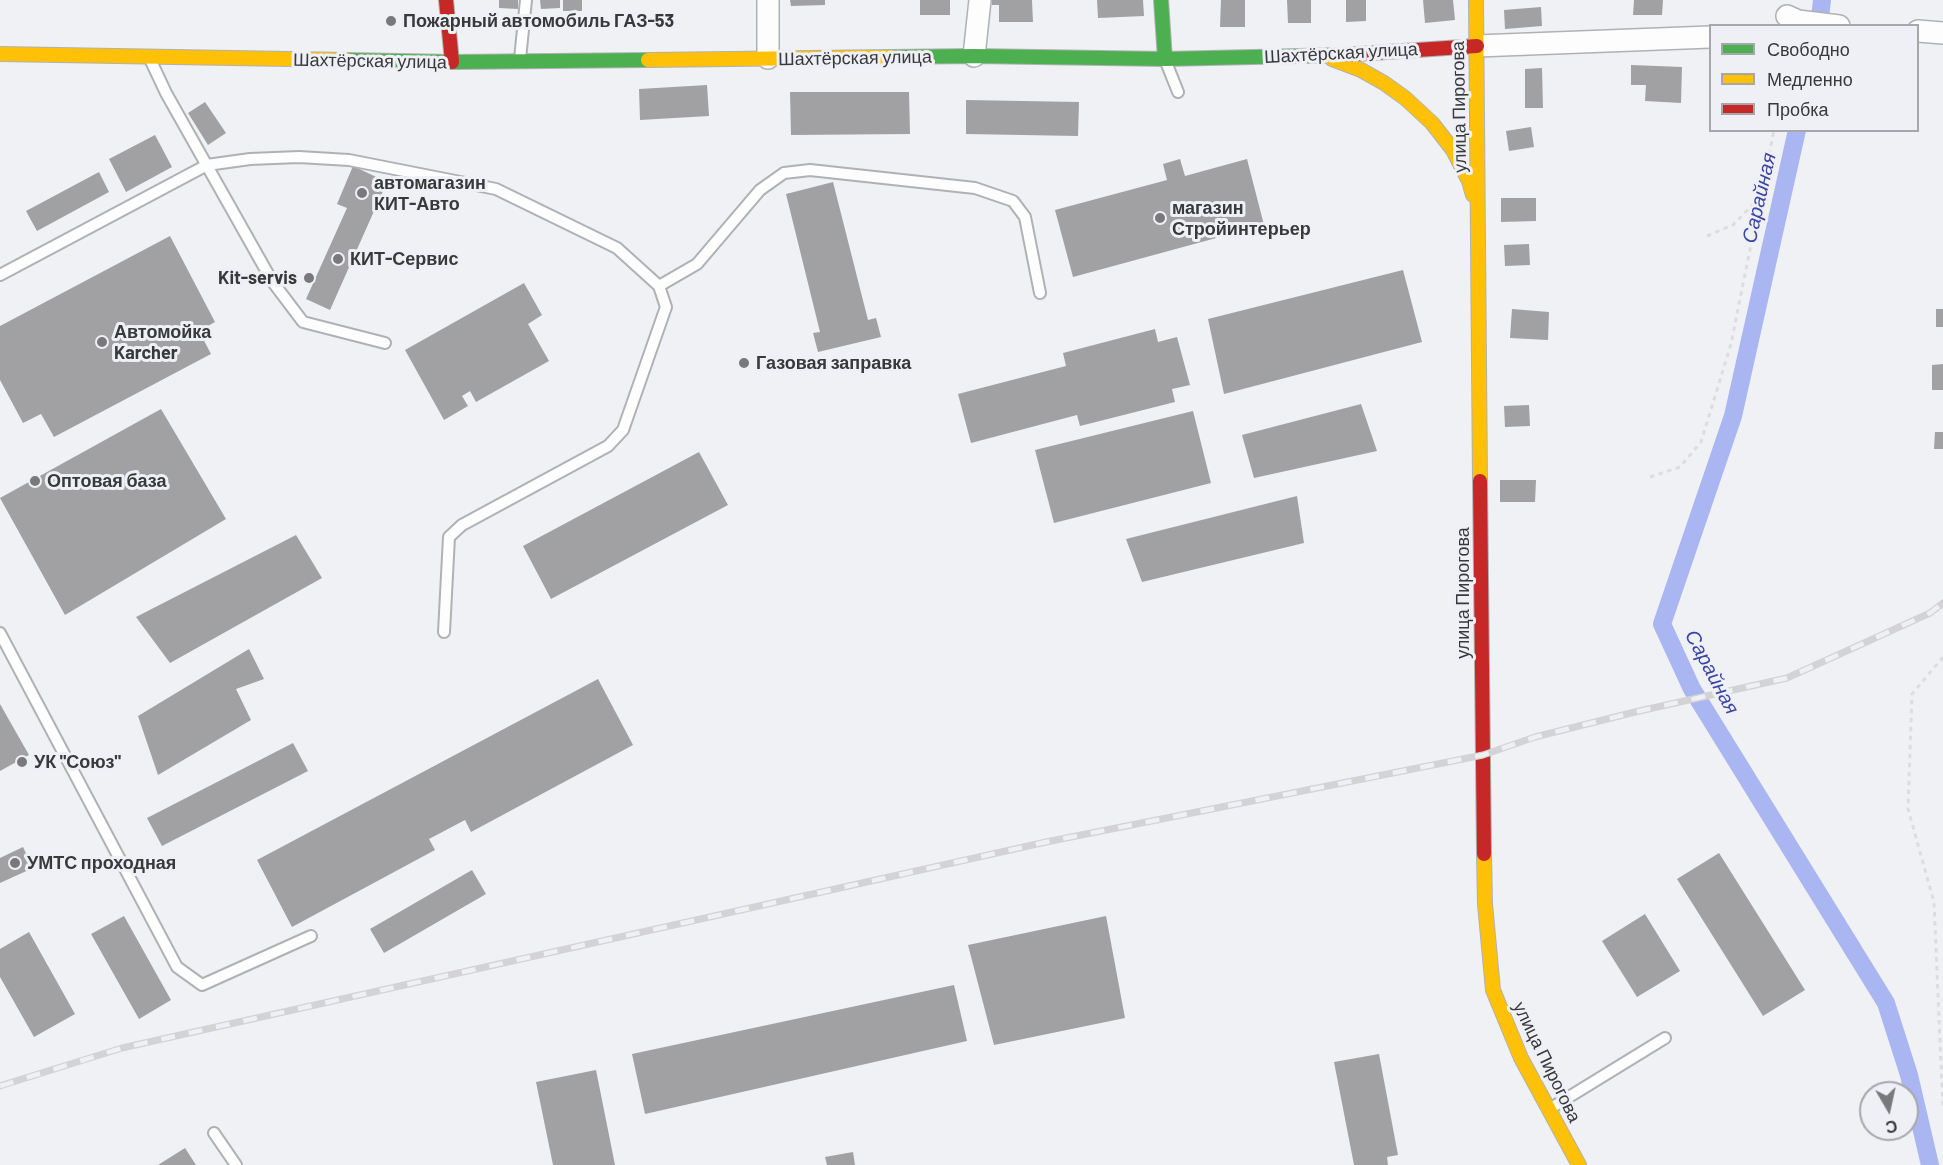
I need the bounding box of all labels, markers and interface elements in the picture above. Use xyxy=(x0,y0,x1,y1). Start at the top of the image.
place label: Пожарный автомобиль ГАЗ-53 xyxy=(403,10,674,32)
marker: Пожарный автомобиль ГАЗ-53 xyxy=(384,14,398,28)
legend xyxy=(1709,24,1919,132)
street label: Шахтёрская улица xyxy=(1264,38,1418,68)
text: Свободно xyxy=(1767,38,1850,60)
street label: улица Пирогова xyxy=(1447,41,1471,173)
street label: Шахтёрская улица xyxy=(778,46,932,70)
street label: Шахтёрская улица xyxy=(293,49,447,73)
text: Медленно xyxy=(1767,68,1853,90)
text: Пробка xyxy=(1767,98,1829,120)
water label: Сарайная xyxy=(1737,150,1781,246)
place label: автомагазин КИТ-Авто xyxy=(374,172,486,214)
marker: автомагазин КИТ-Авто xyxy=(355,186,369,200)
place label: магазин Стройинтерьер xyxy=(1172,197,1311,240)
marker: магазин Стройинтерьер xyxy=(1153,211,1167,225)
place label: КИТ-Сервис xyxy=(350,248,458,270)
marker: КИТ-Сервис xyxy=(331,252,345,266)
place label: Kit-servis xyxy=(218,267,297,289)
marker: Kit-servis xyxy=(302,271,316,285)
place label: Автомойка Karcher xyxy=(114,321,211,364)
marker: Автомойка Karcher xyxy=(95,335,109,349)
place label: Газовая заправка xyxy=(756,352,911,374)
marker: Газовая заправка xyxy=(737,356,751,370)
place label: Оптовая база xyxy=(47,470,166,492)
marker: Оптовая база xyxy=(28,474,42,488)
street label: улица Пирогова xyxy=(1452,527,1474,659)
water label: Сарайная xyxy=(1680,626,1744,718)
place label: УК "Союз" xyxy=(34,751,121,773)
marker: УК "Союз" xyxy=(15,755,29,769)
place label: УМТС проходная xyxy=(27,852,176,874)
marker: УМТС проходная xyxy=(8,856,22,870)
street label: улица Пирогова xyxy=(1508,998,1586,1126)
north arrow xyxy=(1859,1081,1919,1141)
text: С xyxy=(1884,1117,1899,1138)

